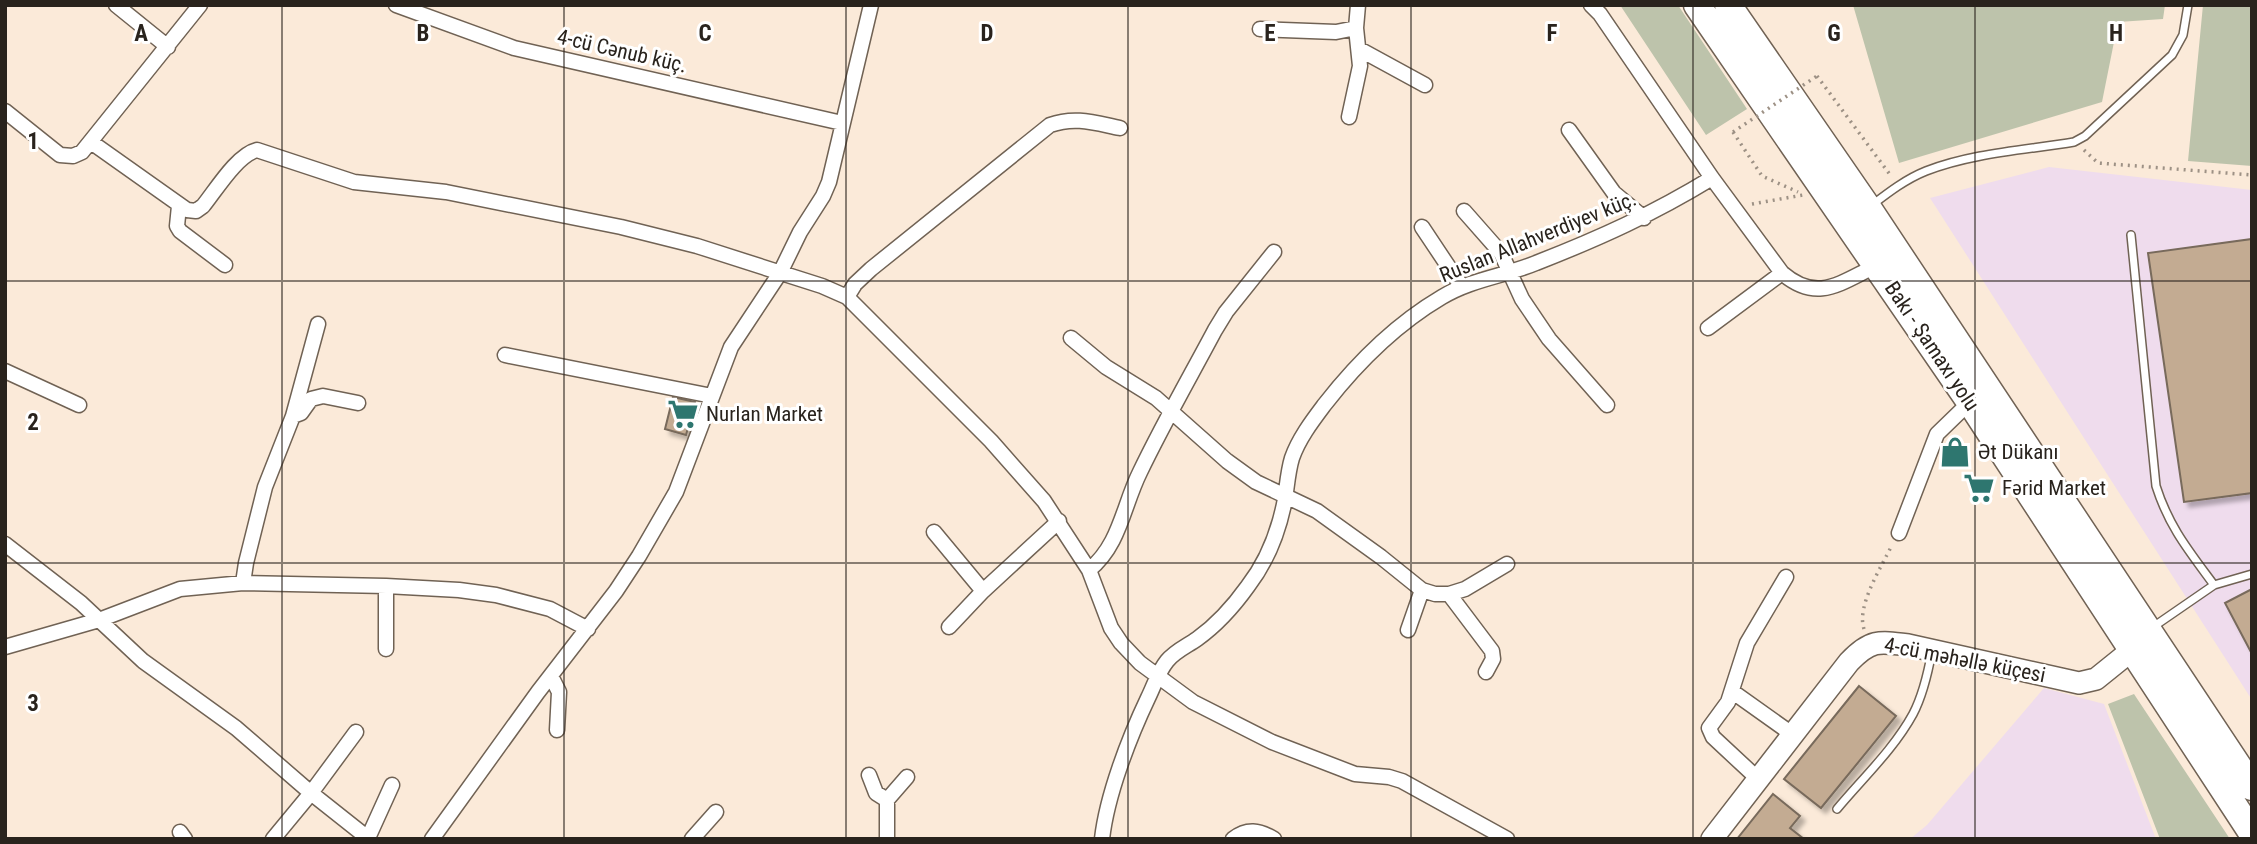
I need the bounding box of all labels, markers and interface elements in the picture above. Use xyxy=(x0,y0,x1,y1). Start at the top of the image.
text: A xyxy=(134,20,148,47)
text: B xyxy=(417,20,429,47)
text: C xyxy=(698,20,712,47)
text: D xyxy=(981,20,994,47)
text: E xyxy=(1264,20,1276,47)
text: F xyxy=(1547,20,1558,47)
text: G xyxy=(1827,20,1841,47)
text: H xyxy=(2109,20,2123,47)
street label: 4-cü Cənub küç. xyxy=(555,24,689,78)
text: 1 xyxy=(27,128,39,155)
street label: Ruslan Allahverdiyev küç. xyxy=(1436,187,1640,287)
street label: Bakı - Şamaxı yolu xyxy=(1880,277,1984,415)
supermarket icon: Nurlan Market xyxy=(666,397,700,431)
place label: Nurlan Market xyxy=(706,402,823,426)
text: 2 xyxy=(27,409,39,436)
shop icon: Ət Dükanı xyxy=(1938,435,1972,469)
place label: Ət Dükanı xyxy=(1978,440,2058,464)
supermarket icon: Fərid Market xyxy=(1962,471,1996,505)
place label: Fərid Market xyxy=(2002,476,2106,500)
street label: 4-cü məhəllə küçesi xyxy=(1882,633,2048,687)
text: 3 xyxy=(27,690,39,717)

